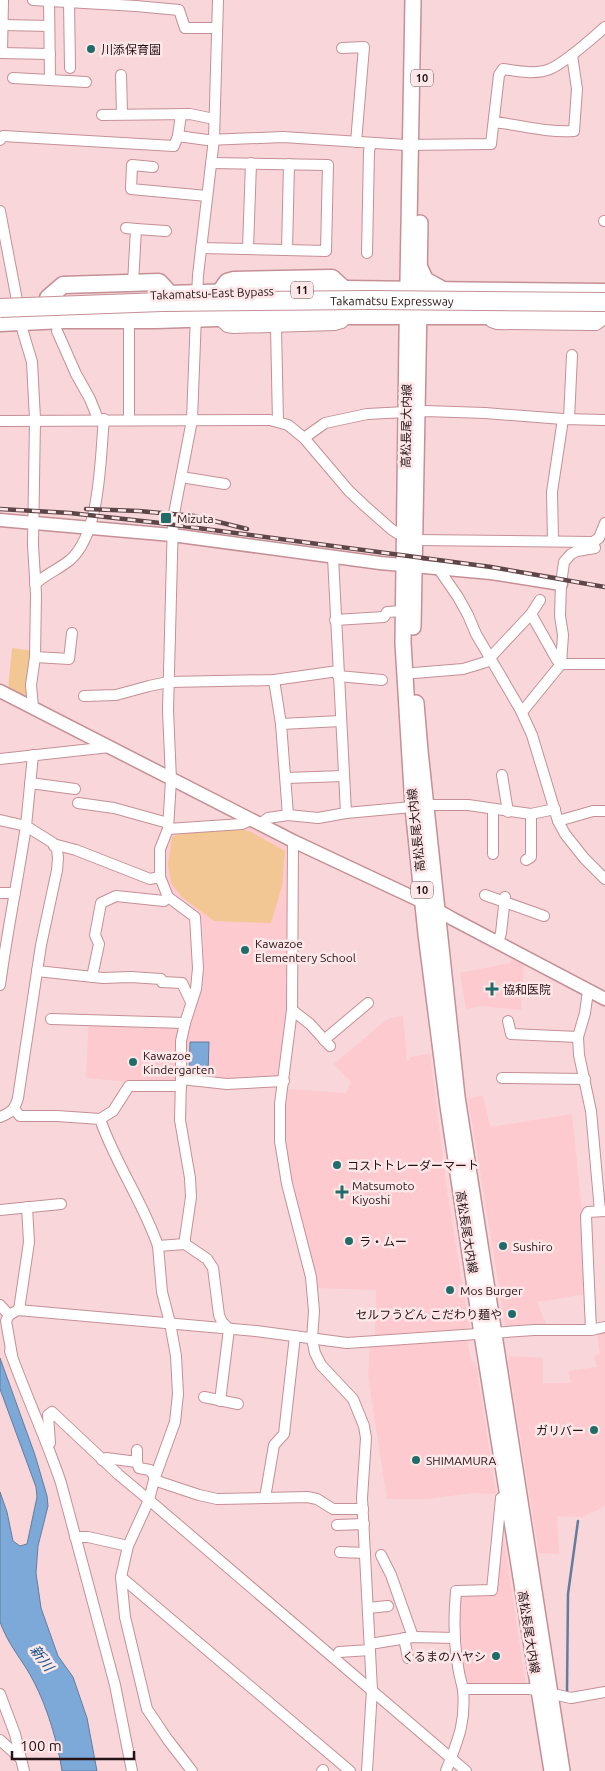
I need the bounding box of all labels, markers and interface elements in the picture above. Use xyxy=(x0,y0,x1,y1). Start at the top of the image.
marker: 川添保育園 xyxy=(85,43,97,55)
place label: 川添保育園 xyxy=(101,43,161,56)
road number: 10 xyxy=(411,70,433,86)
road number: 11 xyxy=(291,282,313,298)
street label: Takamatsu-East Bypass xyxy=(150,284,274,302)
street label: Takamatsu Expressway xyxy=(330,293,454,307)
street label: 高松長尾大内線 xyxy=(399,384,413,468)
marker: Mizuta xyxy=(159,511,173,525)
place label: Mizuta xyxy=(177,512,214,525)
street label: 高松長尾大内線 xyxy=(405,788,427,872)
road number: 10 xyxy=(411,882,433,898)
place label: Kawazoe Elementery School xyxy=(255,937,356,964)
marker: Kawazoe Elementery School xyxy=(239,944,251,956)
marker: 協和医院 xyxy=(485,982,499,996)
place label: 協和医院 xyxy=(503,983,551,996)
place label: Kawazoe Kindergarten xyxy=(143,1049,214,1076)
marker: Kawazoe Kindergarten xyxy=(127,1056,139,1068)
marker: コストトレーダーマート xyxy=(331,1159,343,1171)
place label: コストトレーダーマート xyxy=(347,1159,479,1172)
place label: Matsumoto Kiyoshi xyxy=(352,1179,414,1206)
marker: Matsumoto Kiyoshi xyxy=(336,1186,348,1198)
street label: 高松長尾大内線 xyxy=(454,1189,480,1275)
marker: ラ・ムー xyxy=(343,1235,355,1247)
place label: ラ・ムー xyxy=(359,1235,407,1248)
marker: Sushiro xyxy=(497,1240,509,1252)
place label: Sushiro xyxy=(513,1240,553,1253)
marker: Mos Burger xyxy=(444,1284,456,1296)
place label: Mos Burger xyxy=(460,1284,523,1297)
place label: セルフうどん こだわり麺や xyxy=(355,1308,502,1321)
marker: セルフうどん こだわり麺や xyxy=(506,1308,518,1320)
place label: ガリバー xyxy=(536,1424,584,1437)
marker: ガリバー xyxy=(588,1424,600,1436)
marker: SHIMAMURA xyxy=(410,1454,422,1466)
place label: SHIMAMURA xyxy=(426,1454,496,1467)
street label: 高松長尾大内線 xyxy=(516,1589,542,1675)
water label: 新川 xyxy=(27,1642,58,1676)
place label: くるまのハヤシ xyxy=(402,1650,486,1663)
marker: くるまのハヤシ xyxy=(490,1650,502,1662)
scale bar xyxy=(12,1728,135,1760)
text: 100 m xyxy=(20,1737,62,1754)

